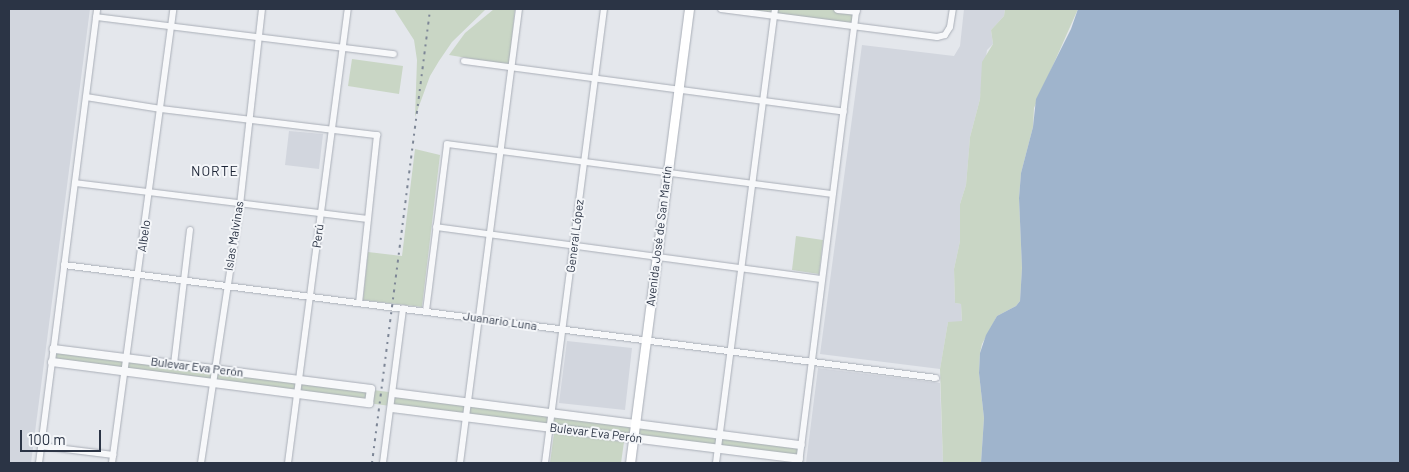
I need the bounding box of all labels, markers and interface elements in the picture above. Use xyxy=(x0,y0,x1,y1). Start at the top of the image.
district label: NORTE xyxy=(190,163,240,179)
street label: Avenida José de San Martín xyxy=(643,165,675,307)
street label: General López xyxy=(563,199,587,273)
street label: Islas Malvinas xyxy=(221,200,247,272)
street label: Albelo xyxy=(135,219,153,253)
street label: Perú xyxy=(309,223,327,249)
street label: Juanario Luna xyxy=(462,309,538,333)
street label: Bulevar Eva Perón xyxy=(150,354,244,380)
scale bar xyxy=(22,420,104,452)
street label: Bulevar Eva Perón xyxy=(549,420,643,446)
text: 100 m xyxy=(28,430,66,448)

